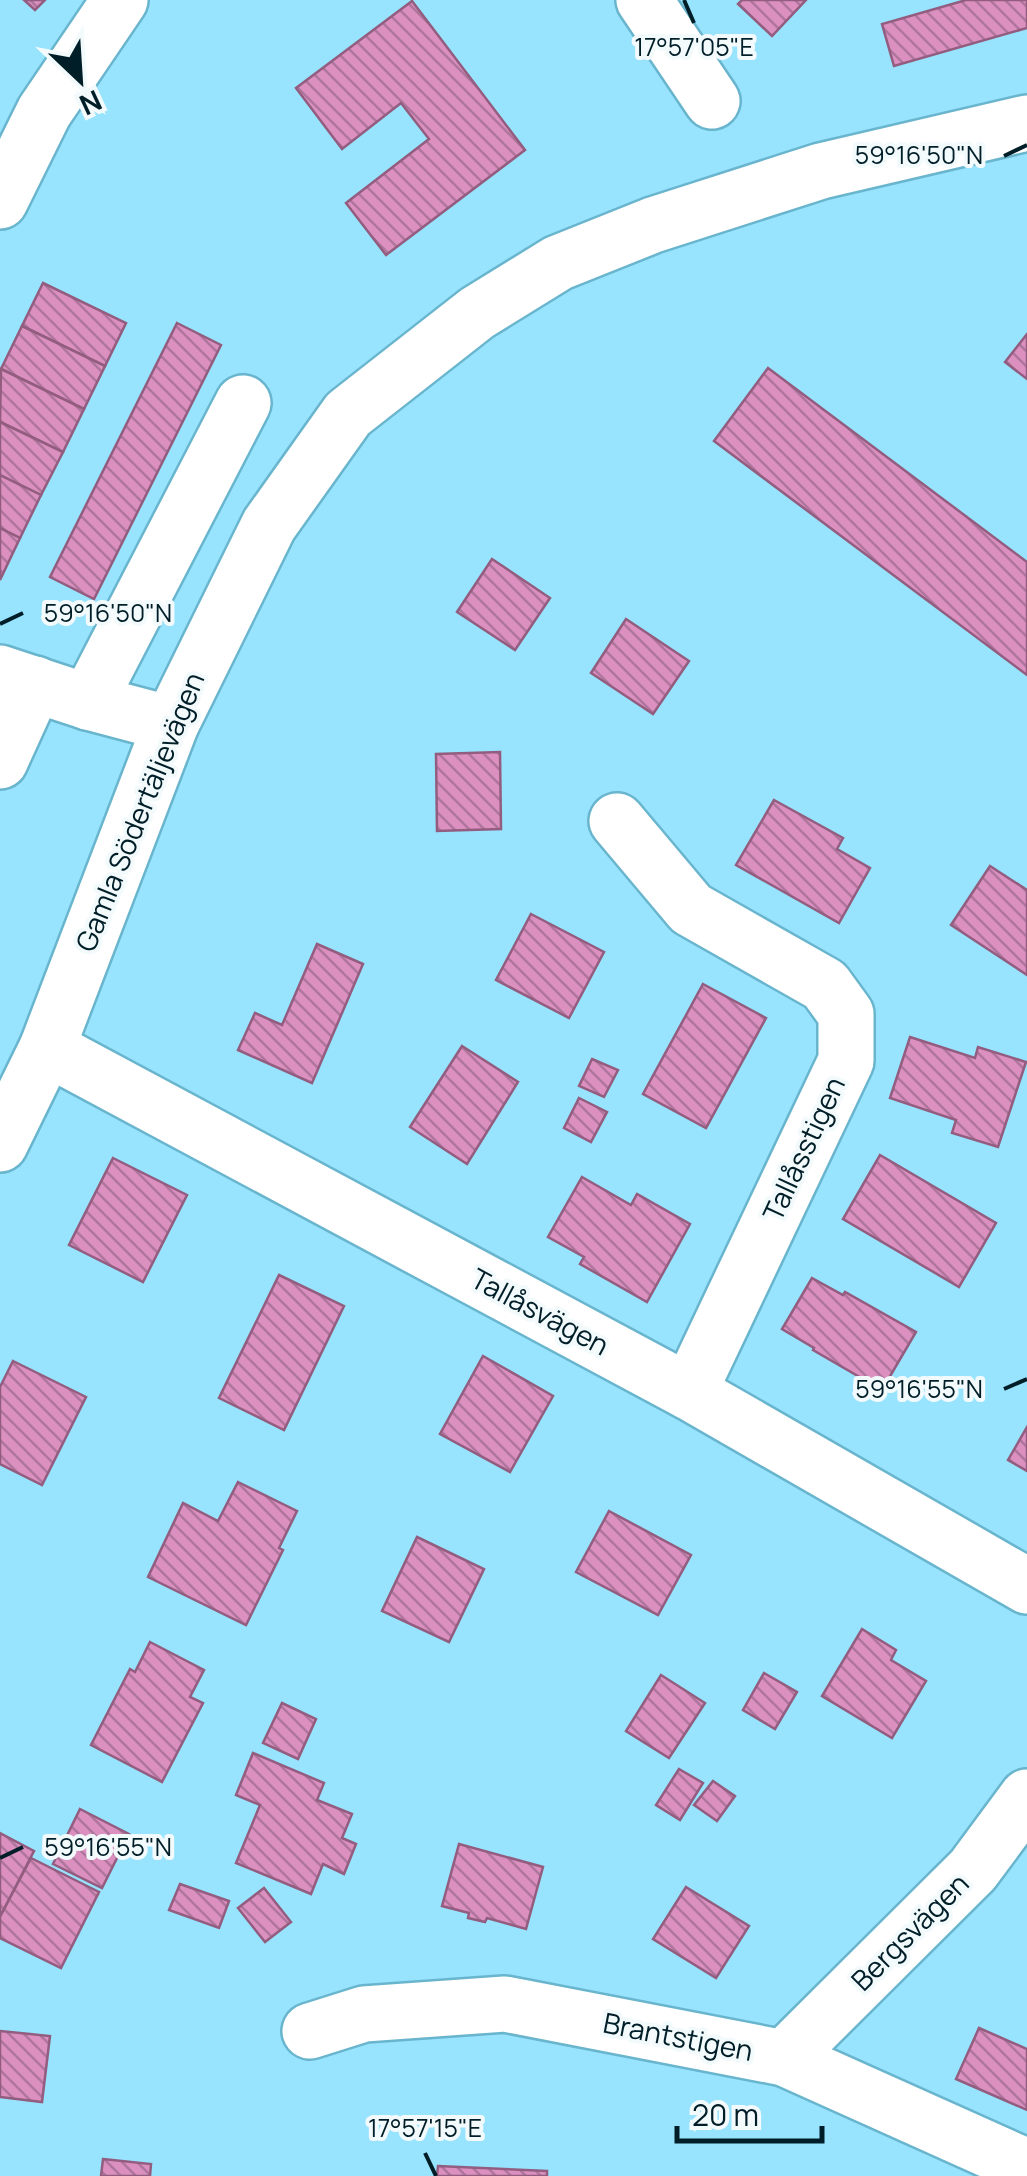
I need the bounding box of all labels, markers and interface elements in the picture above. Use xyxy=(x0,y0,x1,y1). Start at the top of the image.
text: 17°57'05"E xyxy=(634,29,754,64)
north arrow xyxy=(30,30,130,130)
text: N xyxy=(74,82,108,125)
text: 59°16'50"N xyxy=(855,137,983,172)
text: 59°16'50"N xyxy=(44,595,172,630)
street label: Gamla Södertäljevägen xyxy=(66,666,212,957)
street label: Tallåsstigen xyxy=(753,1070,853,1227)
street label: Tallåsvägen xyxy=(465,1259,616,1363)
text: 59°16'55"N xyxy=(855,1371,983,1406)
text: 59°16'55"N xyxy=(44,1829,172,1864)
street label: Bergsvägen xyxy=(842,1864,976,1998)
street label: Brantstigen xyxy=(600,2003,756,2069)
scale bar xyxy=(677,2081,822,2143)
text: 20 m xyxy=(692,2094,759,2135)
text: 17°57'15"E xyxy=(368,2110,482,2145)

